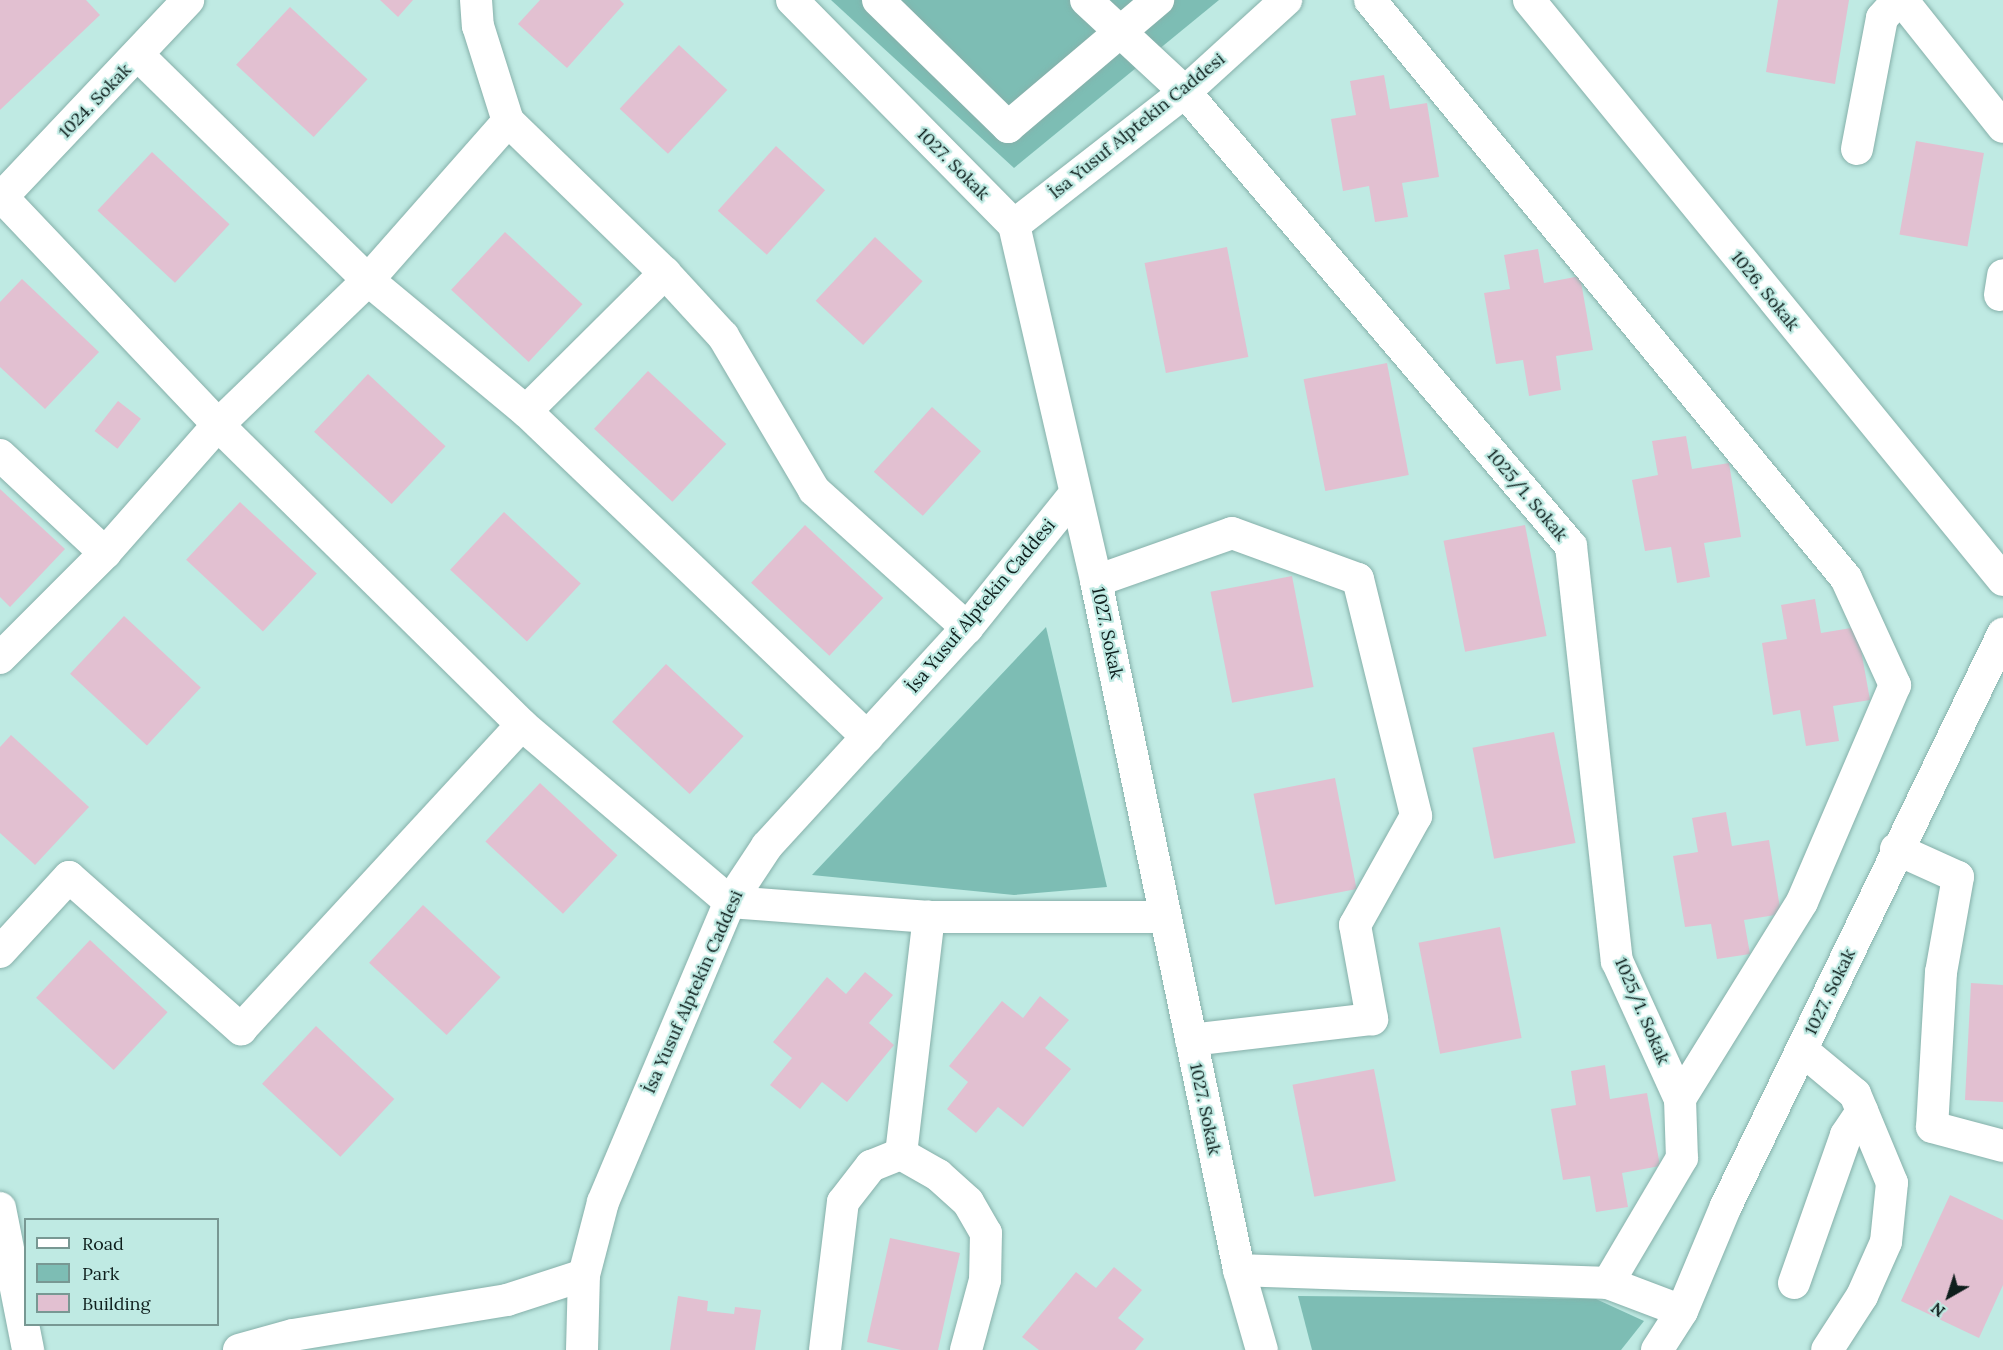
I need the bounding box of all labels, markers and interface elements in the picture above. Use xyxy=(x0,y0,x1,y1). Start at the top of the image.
street label: İsa Yusuf Alptekin Caddesi xyxy=(1045,48,1229,204)
street label: 1024. Sokak xyxy=(54,59,136,143)
street label: 1027. Sokak xyxy=(912,123,994,205)
street label: 1026. Sokak xyxy=(1726,247,1804,335)
street label: 1025/1. Sokak xyxy=(1482,444,1572,546)
street label: İsa Yusuf Alptekin Caddesi xyxy=(902,515,1060,697)
street label: 1027. Sokak xyxy=(1087,585,1127,681)
street label: İsa Yusuf Alptekin Caddesi xyxy=(638,887,748,1097)
street label: 1027. Sokak xyxy=(1800,945,1860,1039)
street label: 1025/1. Sokak xyxy=(1610,954,1674,1068)
street label: 1027. Sokak xyxy=(1185,1061,1225,1157)
legend xyxy=(24,1218,219,1326)
text: Road xyxy=(82,1232,124,1255)
text: Park xyxy=(82,1262,119,1285)
north arrow xyxy=(1919,1266,1979,1326)
text: Building xyxy=(82,1292,150,1315)
text: N xyxy=(1927,1298,1949,1322)

